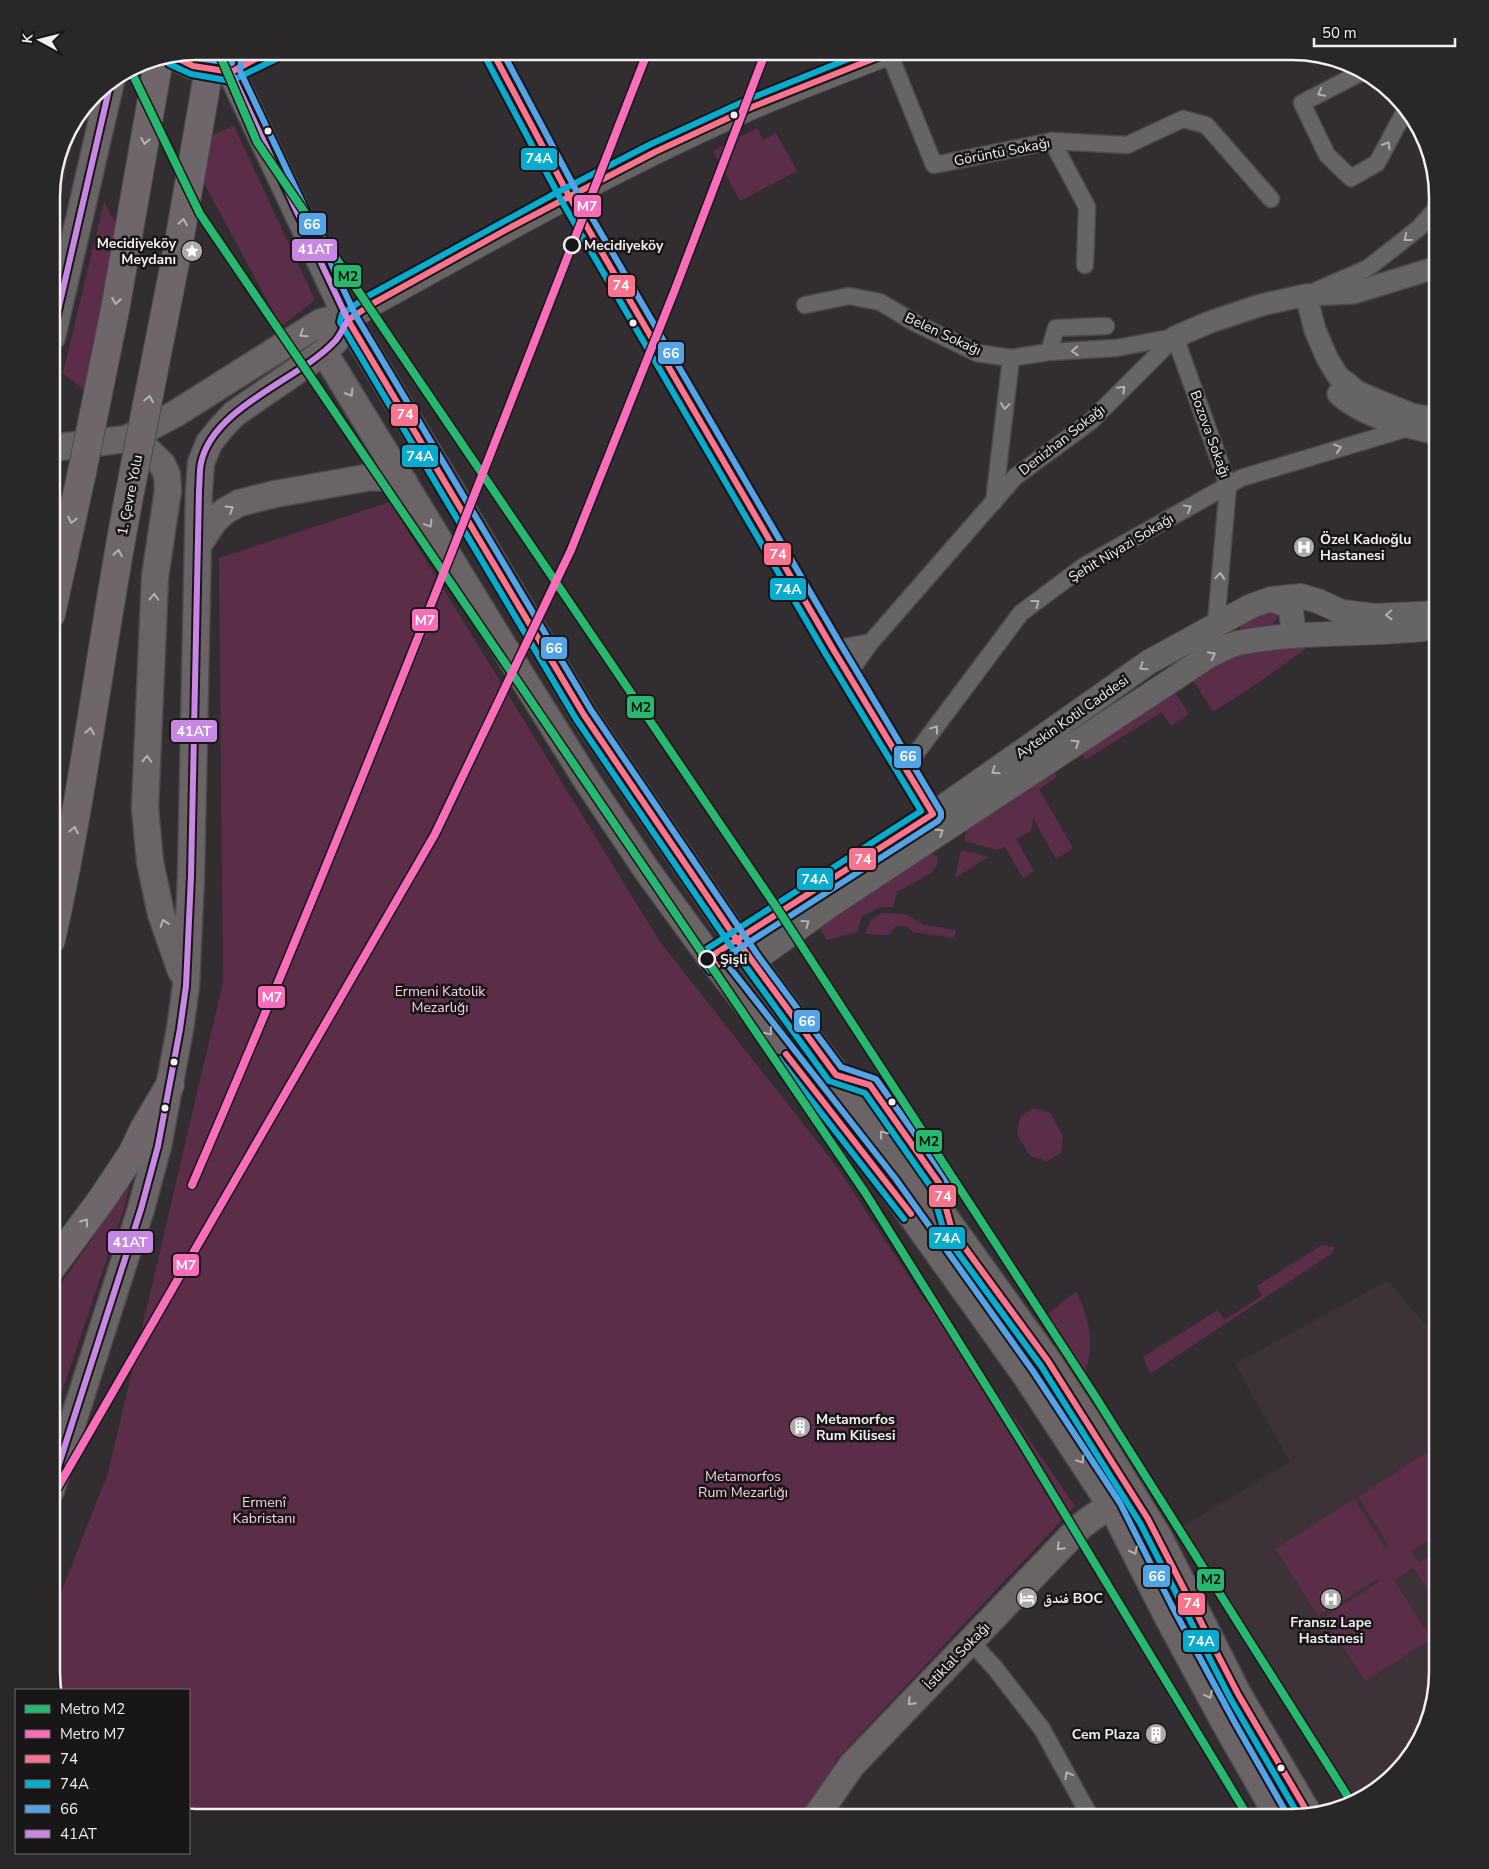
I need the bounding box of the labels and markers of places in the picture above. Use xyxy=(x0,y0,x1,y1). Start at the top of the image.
unlabelled marker xyxy=(729,110,739,120)
unlabelled marker xyxy=(263,126,273,136)
place label: Mecidiyeköy Meydanı xyxy=(97,234,177,269)
marker: Mecidiyeköy xyxy=(563,236,581,254)
place label: Mecidiyeköy xyxy=(584,236,664,255)
place icon: Mecidiyeköy Meydanı xyxy=(180,239,204,263)
unlabelled marker xyxy=(628,318,638,328)
place label: Özel Kadıoğlu Hastanesi xyxy=(1320,530,1411,565)
hospital icon: Özel Kadıoğlu Hastanesi xyxy=(1292,535,1316,559)
marker: Şişli xyxy=(698,950,716,968)
place label: Şişli xyxy=(720,950,747,969)
unlabelled marker xyxy=(169,1057,179,1067)
unlabelled marker xyxy=(887,1097,897,1107)
unlabelled marker xyxy=(160,1103,170,1113)
place label: Metamorfos Rum Kilisesi xyxy=(816,1410,896,1445)
building icon: Metamorfos Rum Kilisesi xyxy=(788,1415,812,1439)
hotel icon: فندق BOC xyxy=(1015,1586,1039,1610)
hospital icon: Fransız Lape Hastanesi xyxy=(1319,1587,1343,1611)
place label: فندق BOC xyxy=(1043,1589,1103,1608)
place label: Fransız Lape Hastanesi xyxy=(1290,1613,1372,1648)
building icon: Cem Plaza xyxy=(1144,1722,1168,1746)
place label: Cem Plaza xyxy=(1072,1725,1140,1744)
unlabelled marker xyxy=(1276,1763,1286,1773)

